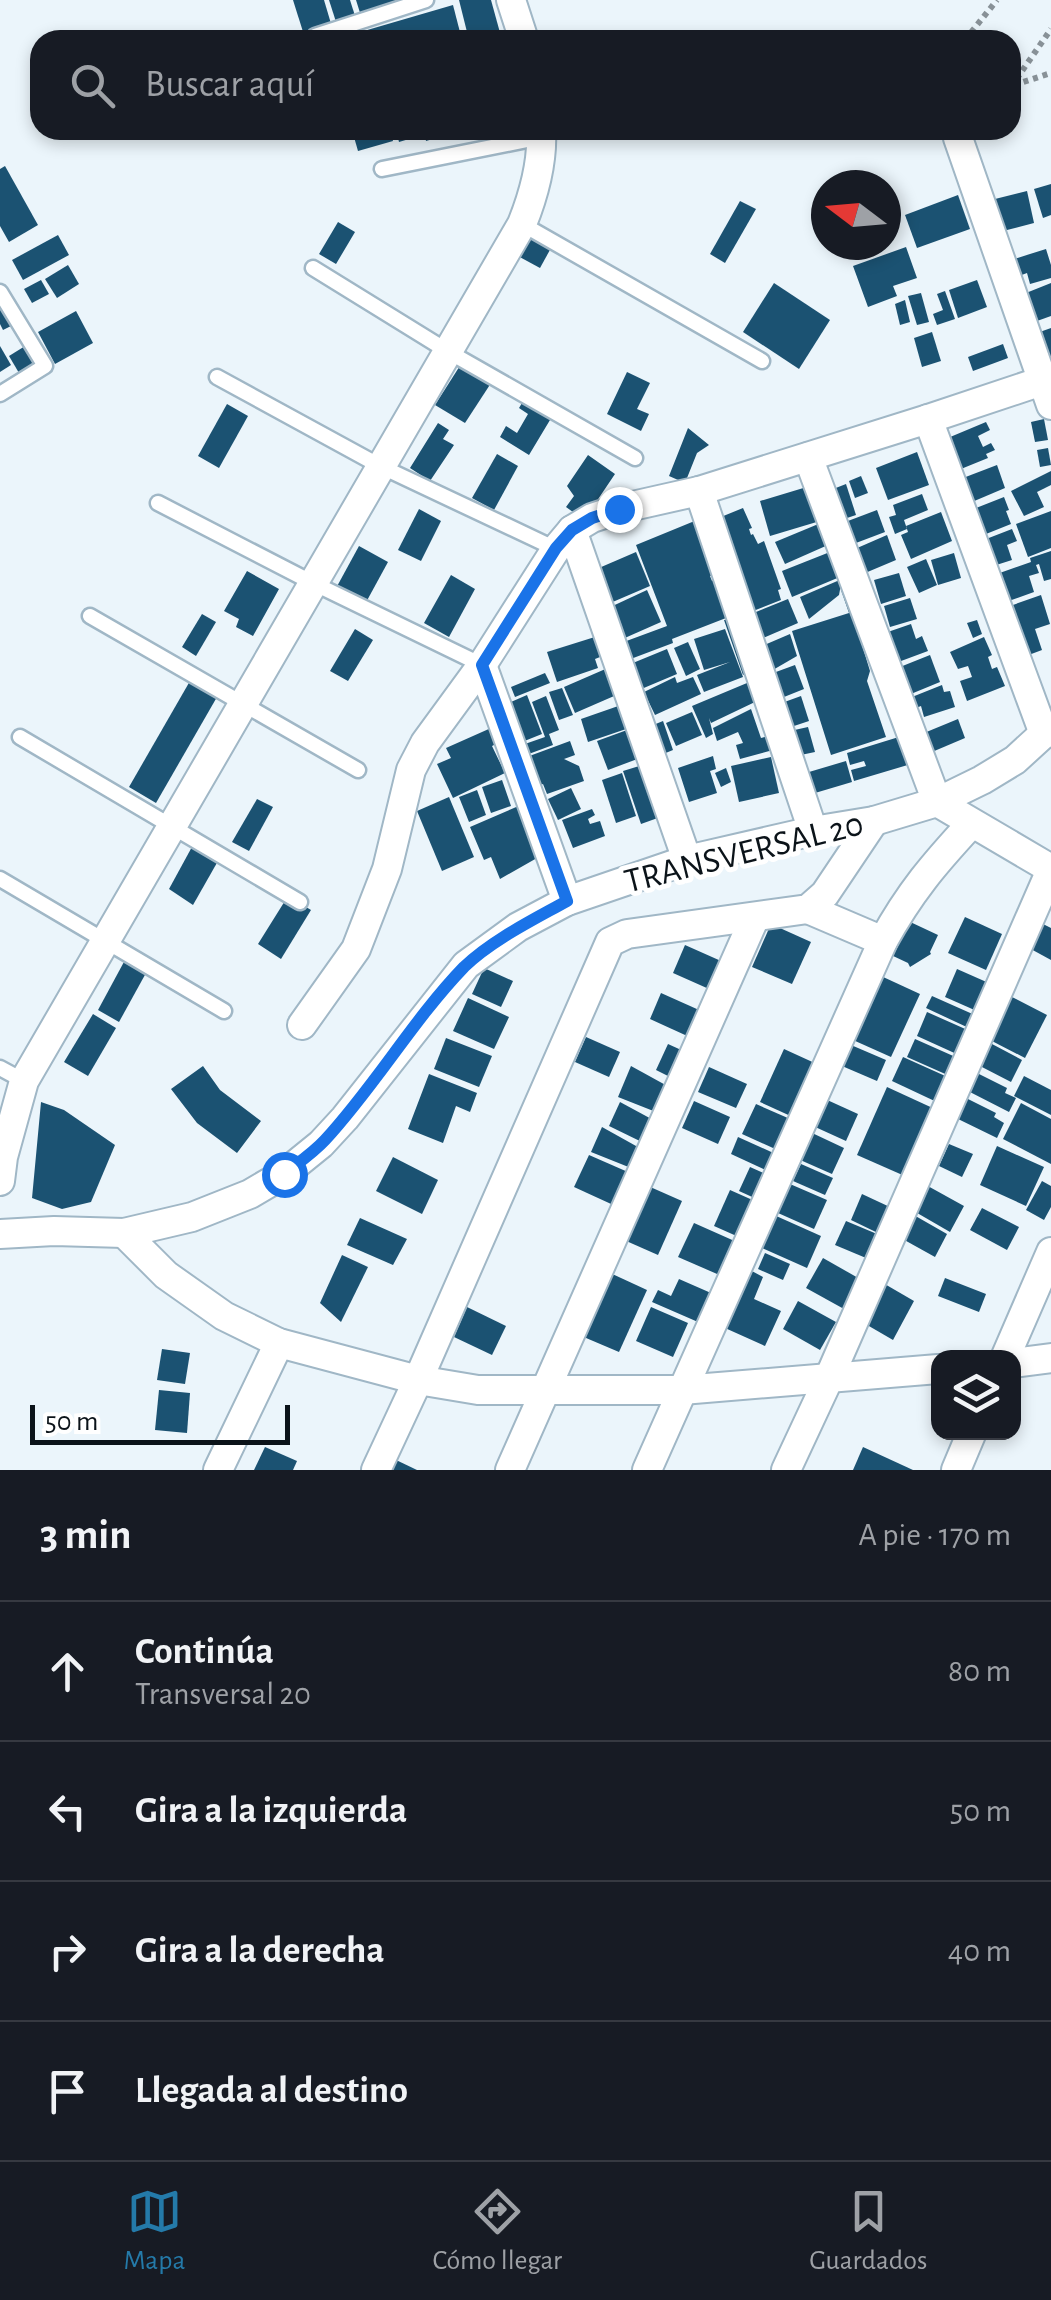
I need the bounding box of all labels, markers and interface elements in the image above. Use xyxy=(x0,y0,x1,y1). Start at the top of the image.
search box xyxy=(30,30,1021,140)
icon: search xyxy=(65,58,120,113)
text: Buscar aquí xyxy=(145,66,314,104)
north arrow xyxy=(811,170,901,260)
route end xyxy=(597,487,643,533)
street label: TRANSVERSAL 20 xyxy=(621,806,867,900)
route start xyxy=(262,1152,308,1198)
map controls xyxy=(931,1350,1021,1440)
button: layers xyxy=(931,1350,1021,1440)
scale bar xyxy=(30,1400,290,1444)
text: 50 m xyxy=(45,1408,99,1436)
text: 3 min xyxy=(40,1514,132,1556)
text: A pie · 170 m xyxy=(858,1519,1011,1551)
text: Continúa xyxy=(135,1633,274,1671)
icon: ahead xyxy=(40,1644,95,1699)
text: 80 m xyxy=(948,1655,1011,1687)
text: Transversal 20 xyxy=(135,1678,311,1710)
icon: left xyxy=(40,1784,95,1839)
text: Gira a la izquierda xyxy=(135,1792,407,1830)
text: 50 m xyxy=(950,1795,1011,1827)
icon: right xyxy=(40,1924,95,1979)
text: Gira a la derecha xyxy=(135,1932,385,1970)
text: 40 m xyxy=(948,1935,1011,1967)
icon: arrive xyxy=(40,2064,95,2119)
text: Llegada al destino xyxy=(135,2072,408,2110)
tab: Mapa xyxy=(124,2184,185,2278)
tab: Cómo llegar xyxy=(433,2184,562,2278)
tab: Guardados xyxy=(809,2184,927,2278)

